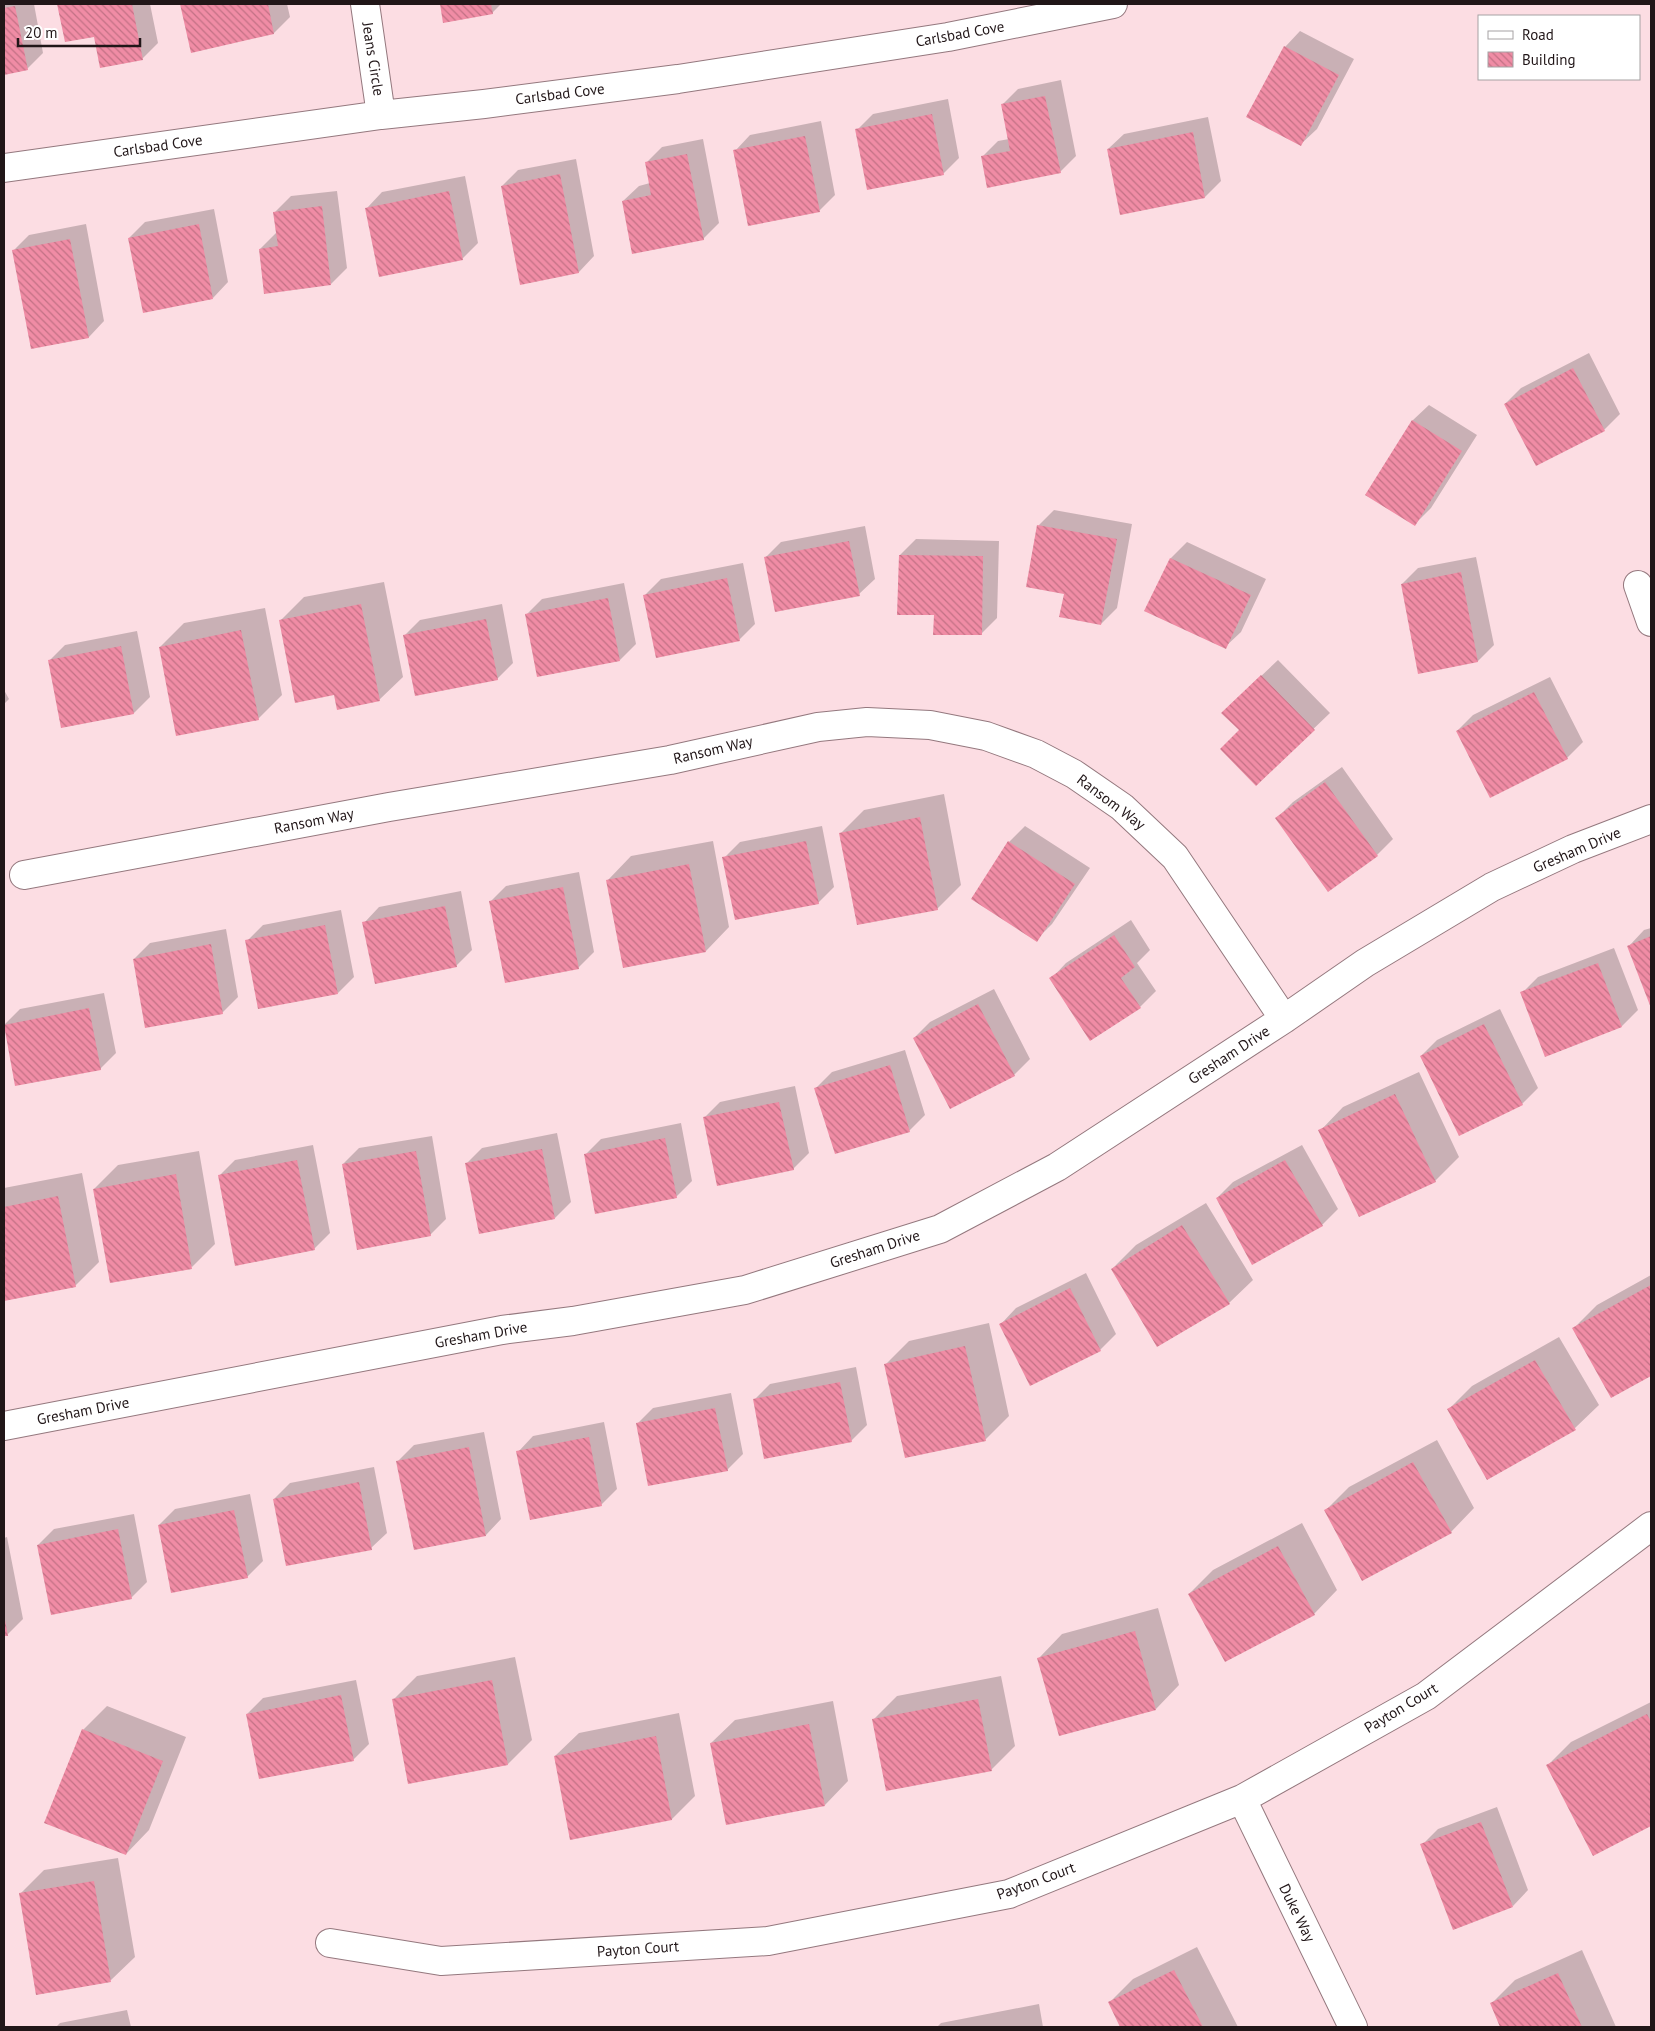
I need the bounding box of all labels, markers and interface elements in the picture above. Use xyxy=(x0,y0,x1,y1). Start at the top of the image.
scale bar xyxy=(18,15,140,47)
legend xyxy=(1478,15,1640,80)
street label: Carlsbad Cove xyxy=(914,16,1006,51)
street label: Jeans Circle xyxy=(358,20,389,97)
text: 20 m xyxy=(25,23,58,42)
text: Road xyxy=(1522,25,1554,44)
text: Building xyxy=(1522,50,1576,69)
street label: Carlsbad Cove xyxy=(514,79,606,108)
street label: Carlsbad Cove xyxy=(112,130,204,161)
street label: Ransom Way xyxy=(671,731,754,768)
street label: Ransom Way xyxy=(1073,770,1149,834)
street label: Ransom Way xyxy=(272,803,355,838)
street label: Gresham Drive xyxy=(1530,822,1624,877)
street label: Gresham Drive xyxy=(1184,1021,1273,1088)
street label: Gresham Drive xyxy=(827,1225,922,1272)
street label: Gresham Drive xyxy=(433,1317,529,1352)
street label: Gresham Drive xyxy=(35,1392,131,1429)
street label: Payton Court xyxy=(1361,1678,1441,1737)
street label: Payton Court xyxy=(994,1858,1078,1904)
street label: Duke Way xyxy=(1275,1881,1320,1945)
street label: Payton Court xyxy=(596,1936,680,1961)

